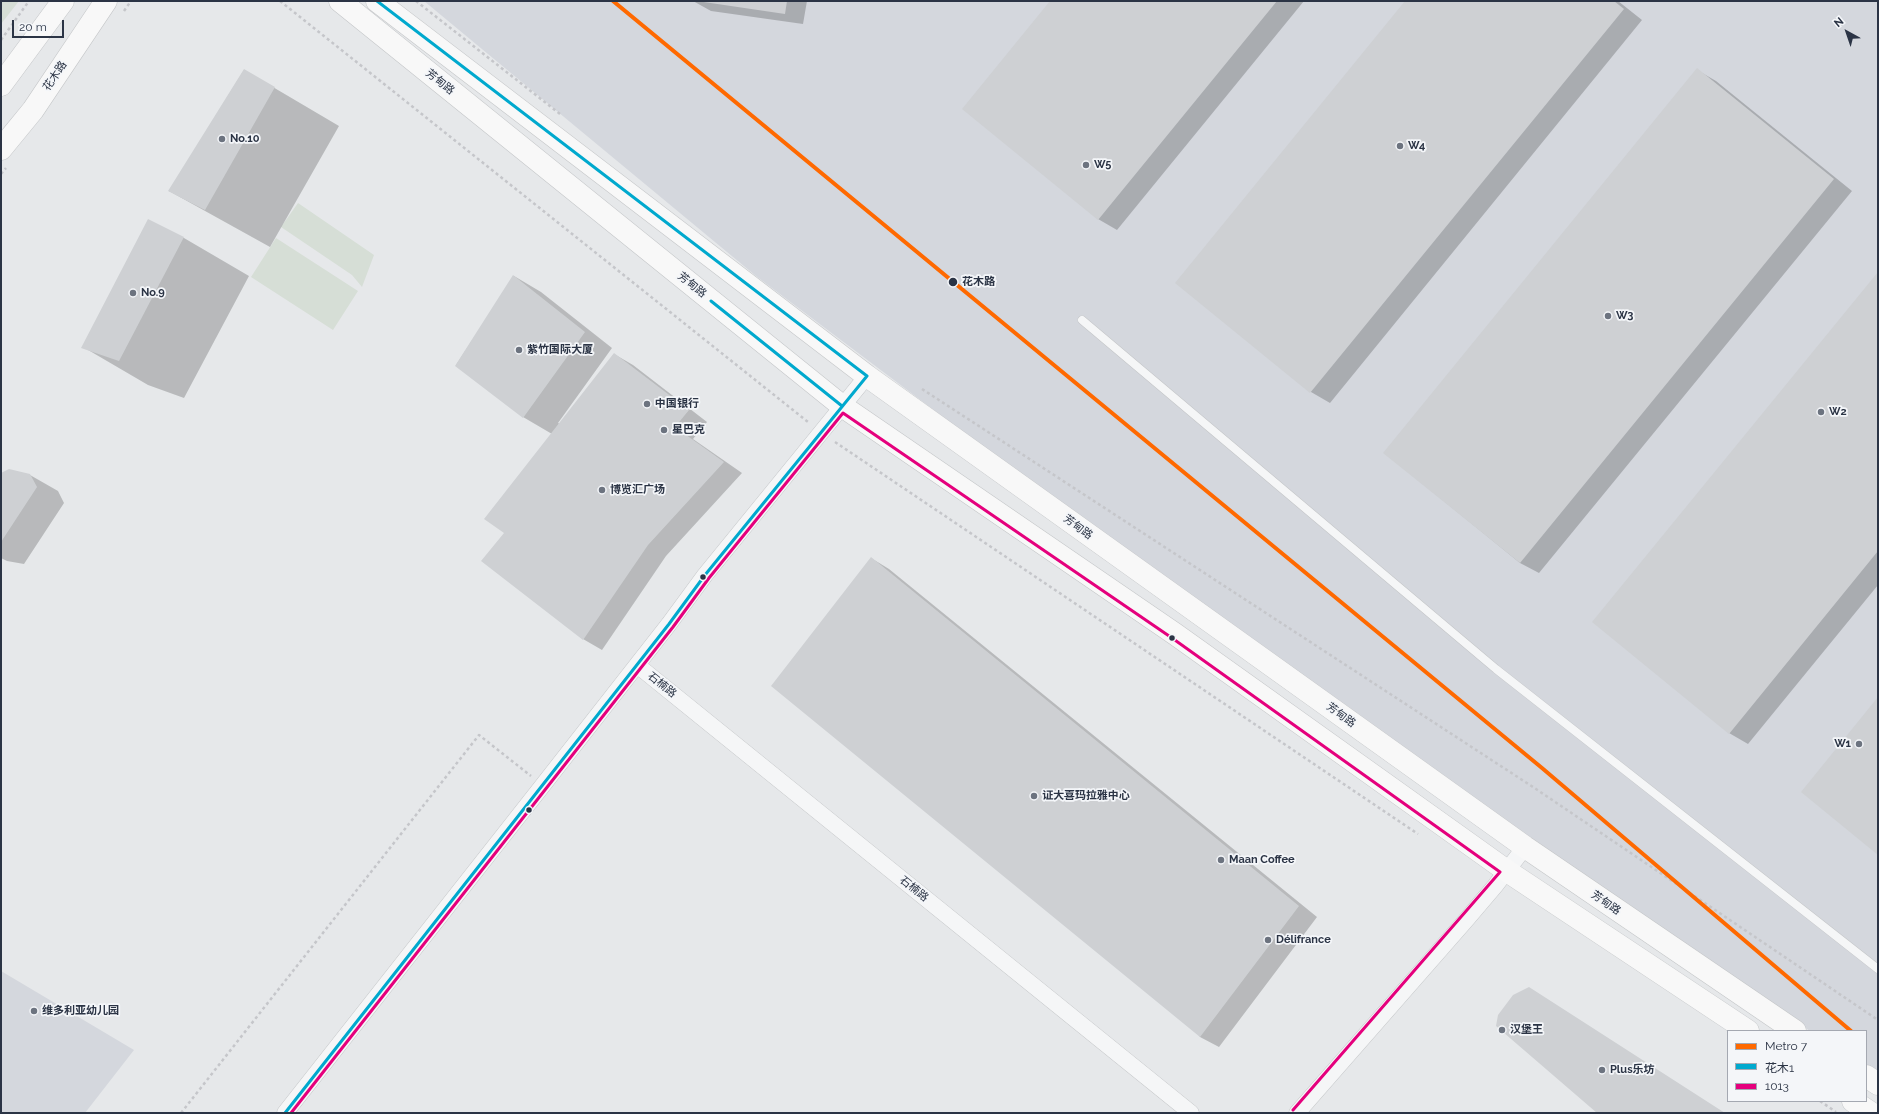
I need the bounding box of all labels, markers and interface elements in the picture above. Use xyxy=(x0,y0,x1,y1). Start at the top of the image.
scale bar xyxy=(14,12,66,38)
north arrow xyxy=(1827,12,1867,52)
text: N xyxy=(1832,15,1846,30)
text: 20 m xyxy=(19,20,47,34)
street label: 花木路 xyxy=(40,59,70,93)
street label: 芳甸路 xyxy=(423,66,457,98)
place label: No.10 xyxy=(230,132,260,146)
marker: No.10 xyxy=(217,134,227,144)
place label: W4 xyxy=(1408,139,1425,153)
marker: W4 xyxy=(1395,141,1405,151)
place label: W5 xyxy=(1094,158,1111,172)
marker: W5 xyxy=(1081,160,1091,170)
street label: 芳甸路 xyxy=(675,269,709,301)
place label: 花木路 xyxy=(962,275,995,289)
marker: 花木路 xyxy=(947,276,959,288)
place label: No.9 xyxy=(141,286,165,300)
marker: No.9 xyxy=(128,288,138,298)
place label: W3 xyxy=(1616,309,1633,323)
marker: W3 xyxy=(1603,311,1613,321)
place label: 紫竹国际大厦 xyxy=(527,343,593,357)
marker: 紫竹国际大厦 xyxy=(514,345,524,355)
place label: 中国银行 xyxy=(655,397,699,411)
marker: 中国银行 xyxy=(642,399,652,409)
place label: W2 xyxy=(1829,405,1847,419)
marker: W2 xyxy=(1816,407,1826,417)
place label: 星巴克 xyxy=(672,423,705,437)
marker: 星巴克 xyxy=(659,425,669,435)
place label: 博览汇广场 xyxy=(610,483,665,497)
marker: 博览汇广场 xyxy=(597,485,607,495)
street label: 芳甸路 xyxy=(1061,512,1095,542)
unlabelled marker xyxy=(698,572,708,582)
unlabelled marker xyxy=(1167,633,1177,643)
street label: 石楠路 xyxy=(645,669,679,701)
street label: 芳甸路 xyxy=(1324,700,1358,730)
place label: W1 xyxy=(1834,737,1851,751)
marker: W1 xyxy=(1854,739,1864,749)
place label: 证大喜玛拉雅中心 xyxy=(1042,789,1130,803)
marker: 证大喜玛拉雅中心 xyxy=(1029,791,1039,801)
unlabelled marker xyxy=(524,805,534,815)
place label: Maan Coffee xyxy=(1229,853,1295,867)
marker: Maan Coffee xyxy=(1216,855,1226,865)
street label: 石楠路 xyxy=(897,873,931,905)
street label: 芳甸路 xyxy=(1589,888,1623,918)
place label: Délifrance xyxy=(1276,933,1331,947)
marker: Délifrance xyxy=(1263,935,1273,945)
place label: 维多利亚幼儿园 xyxy=(42,1004,119,1018)
marker: 维多利亚幼儿园 xyxy=(29,1006,39,1016)
place label: 汉堡王 xyxy=(1510,1023,1543,1037)
marker: 汉堡王 xyxy=(1497,1025,1507,1035)
legend xyxy=(1727,1030,1867,1102)
text: Metro 7 xyxy=(1765,1039,1807,1053)
text: 花木1 xyxy=(1765,1061,1794,1075)
place label: Plus乐坊 xyxy=(1610,1063,1655,1077)
marker: Plus乐坊 xyxy=(1597,1065,1607,1075)
text: 1013 xyxy=(1765,1079,1789,1093)

